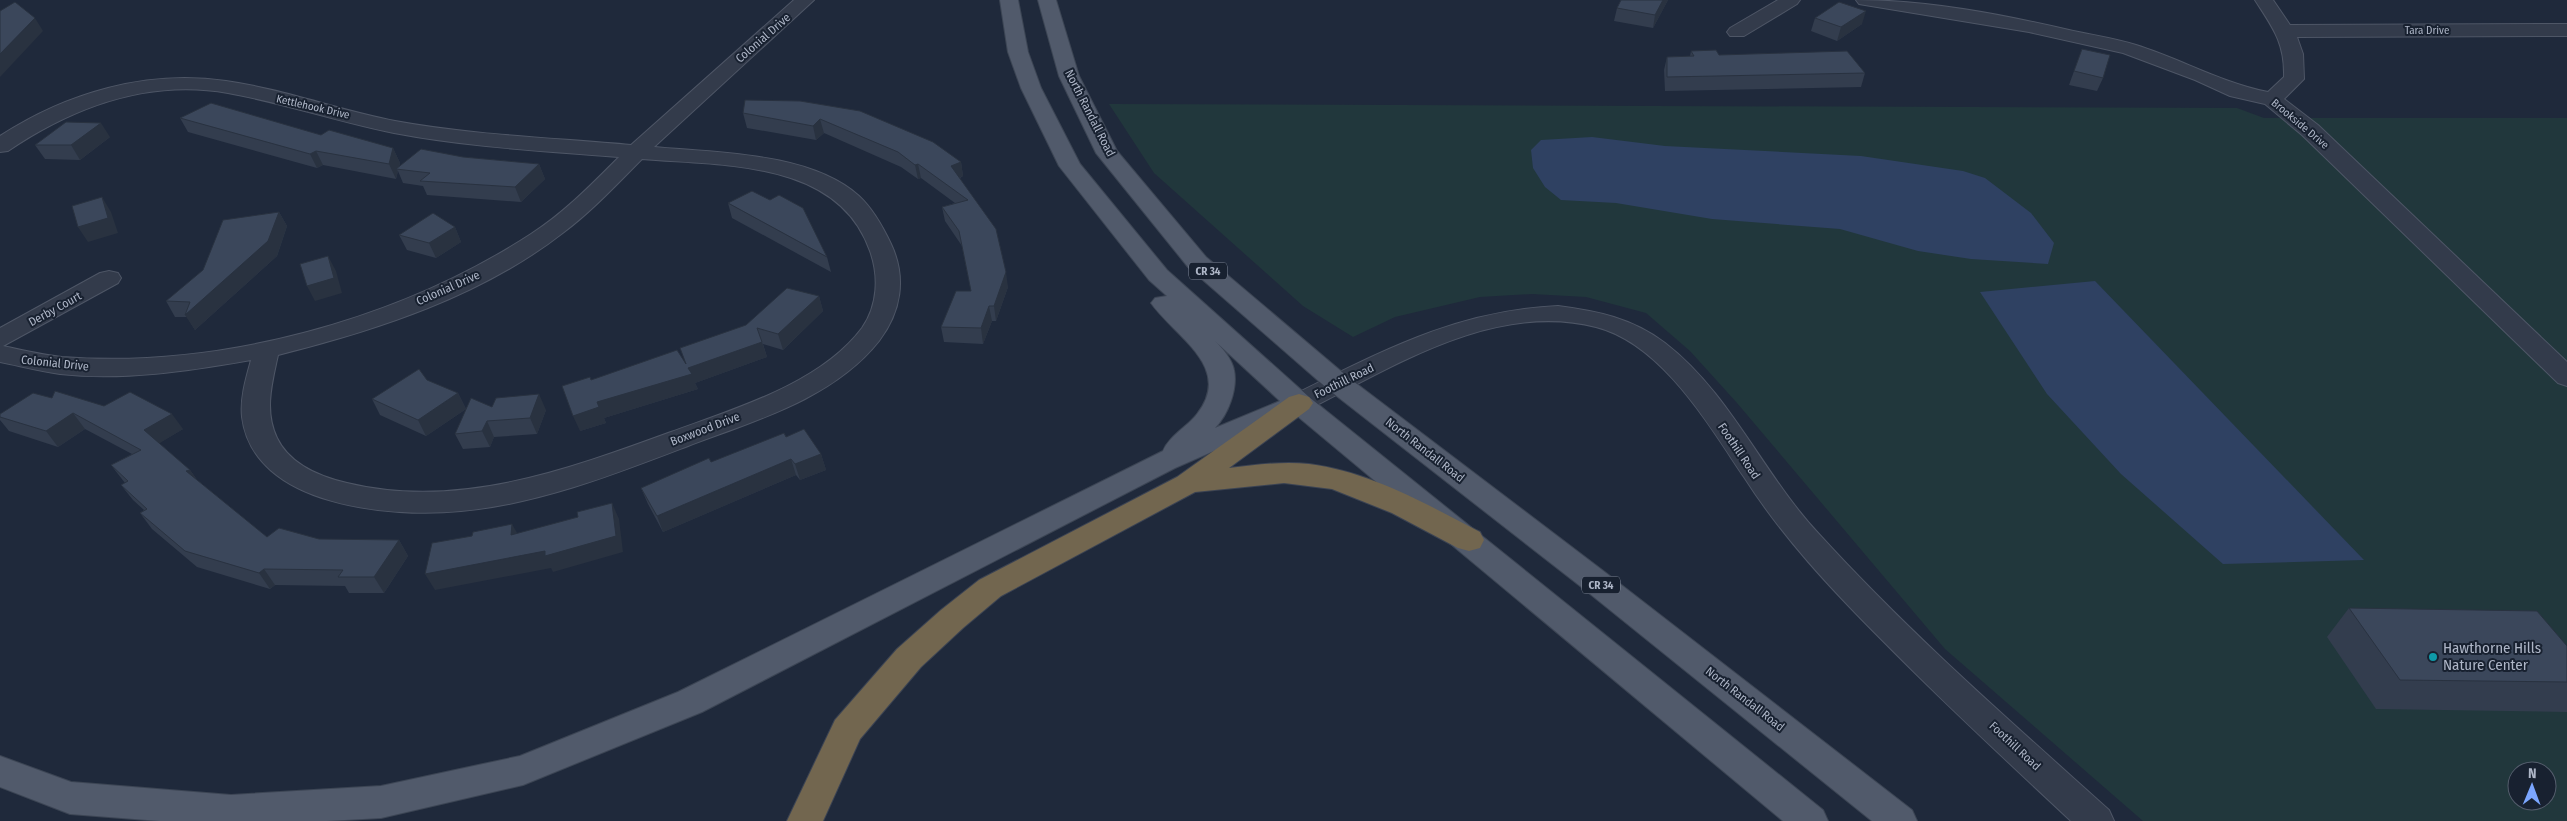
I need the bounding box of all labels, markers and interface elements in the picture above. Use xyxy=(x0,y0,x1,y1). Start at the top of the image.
street label: Colonial Drive xyxy=(733,10,793,66)
street label: Tara Drive xyxy=(2405,24,2449,37)
street label: North Randall Road xyxy=(1062,67,1118,159)
street label: Kettlehook Drive xyxy=(275,92,351,122)
street label: Brookside Drive xyxy=(2269,96,2331,152)
road number: CR 34 xyxy=(1189,262,1227,280)
street label: Colonial Drive xyxy=(414,268,482,308)
street label: Derby Court xyxy=(26,289,84,329)
street label: Colonial Drive xyxy=(20,352,90,374)
street label: Foothill Road xyxy=(1312,361,1376,401)
street label: Boxwood Drive xyxy=(668,409,742,449)
street label: North Randall Road xyxy=(1383,415,1467,485)
street label: Foothill Road xyxy=(1715,420,1763,482)
road number: CR 34 xyxy=(1582,576,1620,594)
place label: Hawthorne Hills Nature Center xyxy=(2443,639,2541,674)
marker: Hawthorne Hills Nature Center xyxy=(2427,651,2439,663)
street label: North Randall Road xyxy=(1703,664,1787,734)
street label: Foothill Road xyxy=(1987,719,2043,773)
north arrow xyxy=(2507,761,2557,811)
text: N xyxy=(2528,765,2537,782)

